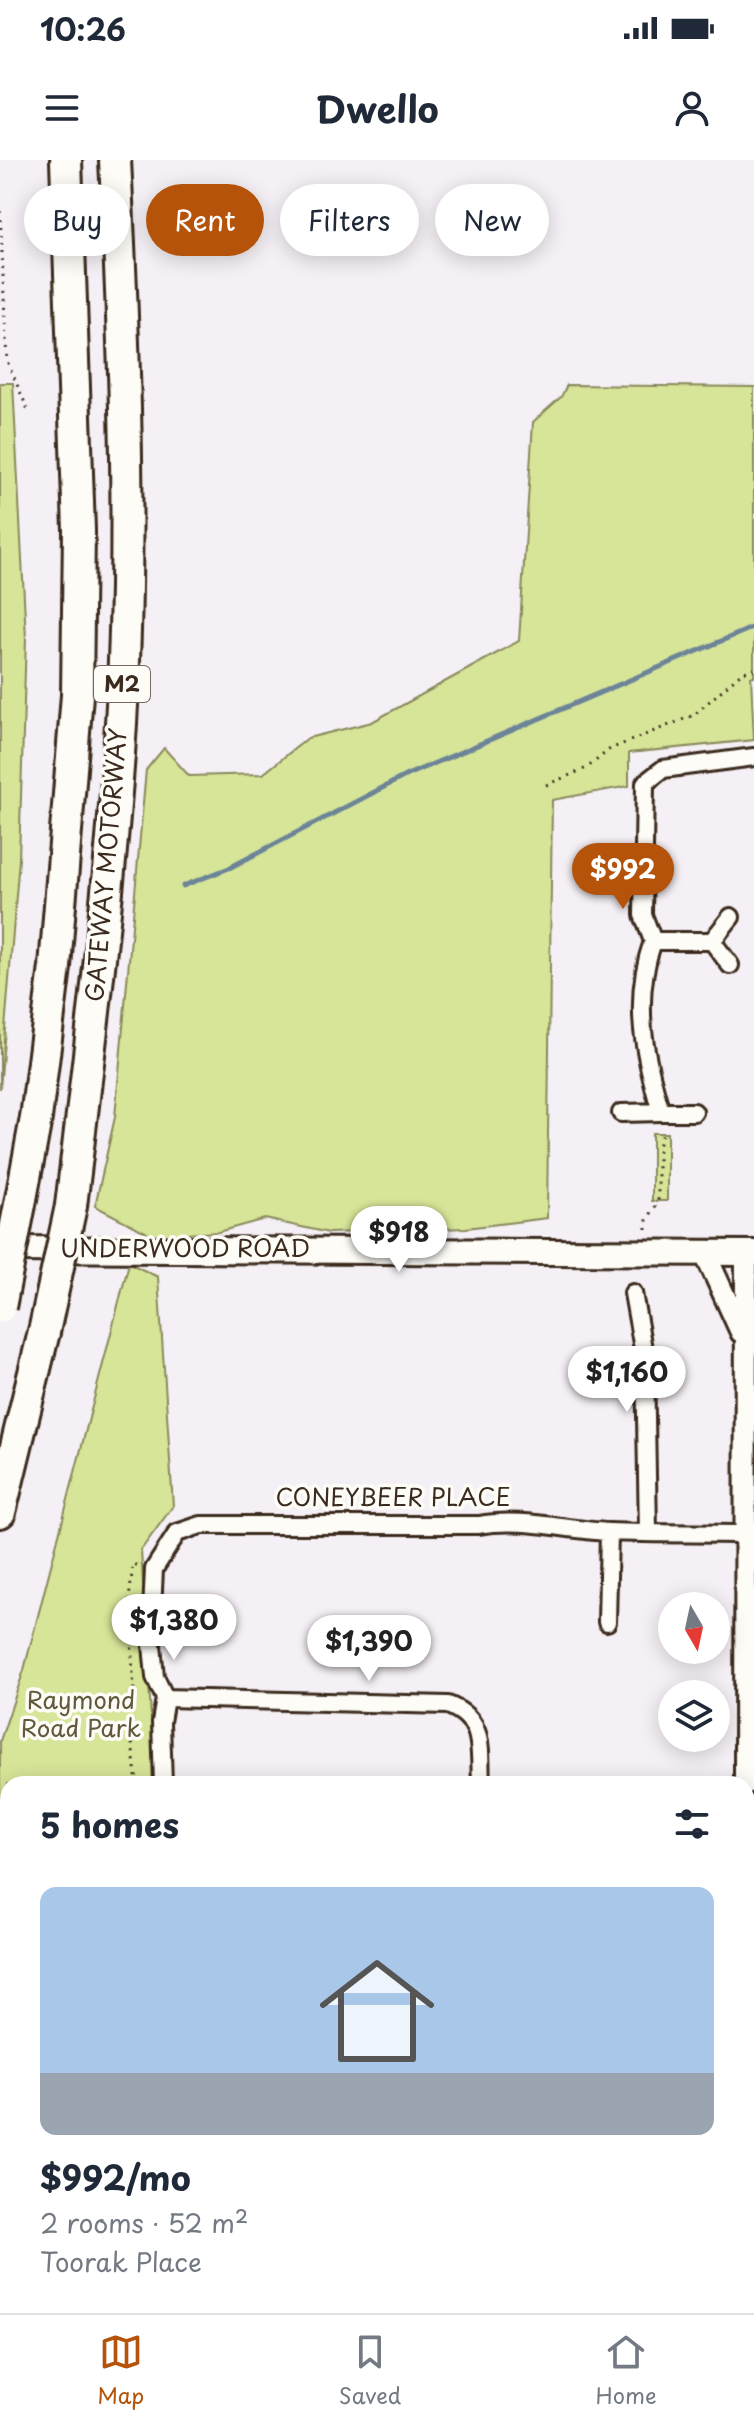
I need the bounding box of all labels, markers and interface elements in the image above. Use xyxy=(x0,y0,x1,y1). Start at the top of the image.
text: 10:26 xyxy=(40,6,126,51)
text: Dwello xyxy=(315,81,439,135)
icon: menu xyxy=(40,86,84,130)
icon: person xyxy=(670,86,714,130)
chip: Buy xyxy=(24,184,130,256)
chip: Rent xyxy=(146,184,264,256)
chip: Filters xyxy=(280,184,419,256)
chip: New xyxy=(435,184,549,256)
road number: M2 xyxy=(94,666,150,702)
street label: GATEWAY MOTORWAY xyxy=(75,726,135,1003)
pin: $992 xyxy=(576,843,670,911)
text: $992 xyxy=(590,849,656,888)
pin: $918 xyxy=(352,1206,446,1274)
text: $918 xyxy=(369,1212,429,1251)
street label: UNDERWOOD ROAD xyxy=(60,1229,310,1265)
pin: $1,160 xyxy=(562,1346,692,1414)
text: $1,160 xyxy=(586,1352,668,1391)
street label: CONEYBEER PLACE xyxy=(275,1478,511,1514)
north arrow xyxy=(658,1592,730,1664)
map controls xyxy=(658,1592,730,1752)
pin: $1,380 xyxy=(109,1594,239,1662)
text: $1,380 xyxy=(130,1600,218,1639)
pin: $1,390 xyxy=(304,1615,434,1683)
text: $1,390 xyxy=(325,1621,413,1660)
button: layers xyxy=(658,1680,730,1752)
park label: Raymond Road Park xyxy=(21,1681,141,1745)
text: 5 homes xyxy=(40,1798,179,1850)
icon: filters xyxy=(670,1802,714,1846)
icon: home xyxy=(305,1939,449,2083)
text: $992/mo xyxy=(40,2151,191,2203)
text: 2 rooms · 52 m² xyxy=(40,2203,248,2242)
text: Toorak Place xyxy=(40,2242,202,2281)
tab: Map xyxy=(97,2330,144,2411)
tab: Saved xyxy=(339,2330,401,2411)
tab: Home xyxy=(596,2330,657,2411)

